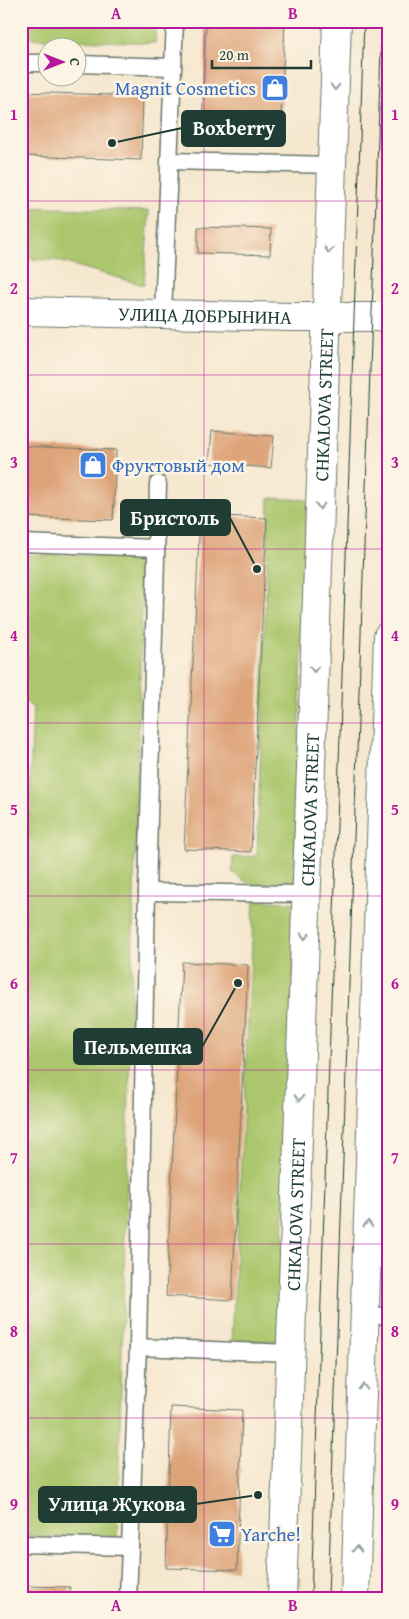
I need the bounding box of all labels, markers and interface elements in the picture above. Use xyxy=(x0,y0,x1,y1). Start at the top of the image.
text: A xyxy=(111,1,122,25)
text: B xyxy=(288,1,298,25)
north arrow xyxy=(38,38,88,88)
scale bar xyxy=(212,38,310,70)
text: 20 m xyxy=(219,44,250,65)
text: С xyxy=(65,58,85,66)
shop icon: Magnit Cosmetics xyxy=(260,73,290,103)
place label: Magnit Cosmetics xyxy=(115,74,256,102)
one-way arrow xyxy=(329,84,340,92)
text: 1 xyxy=(10,102,18,126)
text: 1 xyxy=(391,102,399,126)
callout: Boxberry xyxy=(182,111,285,146)
text: Boxberry xyxy=(193,113,276,142)
one-way arrow xyxy=(324,246,334,254)
text: 2 xyxy=(10,276,18,300)
text: 2 xyxy=(391,276,399,300)
street label: УЛИЦА ДОБРЫНИНА xyxy=(118,299,292,331)
street label: CHKALOVA STREET xyxy=(307,327,340,482)
text: 3 xyxy=(10,450,18,474)
shop icon: Фруктовый дом xyxy=(78,450,108,480)
text: 3 xyxy=(391,450,399,474)
place label: Фруктовый дом xyxy=(112,451,245,479)
callout: Бристоль xyxy=(121,500,230,535)
text: Бристоль xyxy=(131,503,219,532)
one-way arrow xyxy=(315,503,326,511)
text: 4 xyxy=(10,623,18,647)
text: 4 xyxy=(391,623,399,647)
one-way arrow xyxy=(309,665,320,673)
street label: CHKALOVA STREET xyxy=(293,732,326,886)
text: 5 xyxy=(10,797,18,821)
text: 5 xyxy=(391,797,399,821)
one-way arrow xyxy=(299,932,310,940)
text: 6 xyxy=(10,971,18,995)
text: 6 xyxy=(391,971,399,995)
callout: Пельмешка xyxy=(74,1029,202,1064)
text: Пельмешка xyxy=(84,1032,193,1061)
one-way arrow xyxy=(293,1095,304,1103)
street label: CHKALOVA STREET xyxy=(279,1137,312,1291)
text: 7 xyxy=(10,1145,18,1169)
text: 7 xyxy=(391,1145,399,1169)
one-way arrow xyxy=(363,1220,373,1228)
text: 8 xyxy=(10,1319,18,1343)
text: 8 xyxy=(391,1319,399,1343)
one-way arrow xyxy=(357,1382,368,1390)
callout: Улица Жукова xyxy=(39,1487,196,1522)
text: Улица Жукова xyxy=(49,1489,186,1518)
text: 9 xyxy=(10,1492,18,1516)
text: 9 xyxy=(391,1492,399,1516)
supermarket icon: Yarche! xyxy=(207,1519,237,1549)
place label: Yarche! xyxy=(241,1520,301,1548)
one-way arrow xyxy=(352,1545,362,1552)
text: A xyxy=(111,1593,122,1617)
text: B xyxy=(288,1593,298,1617)

